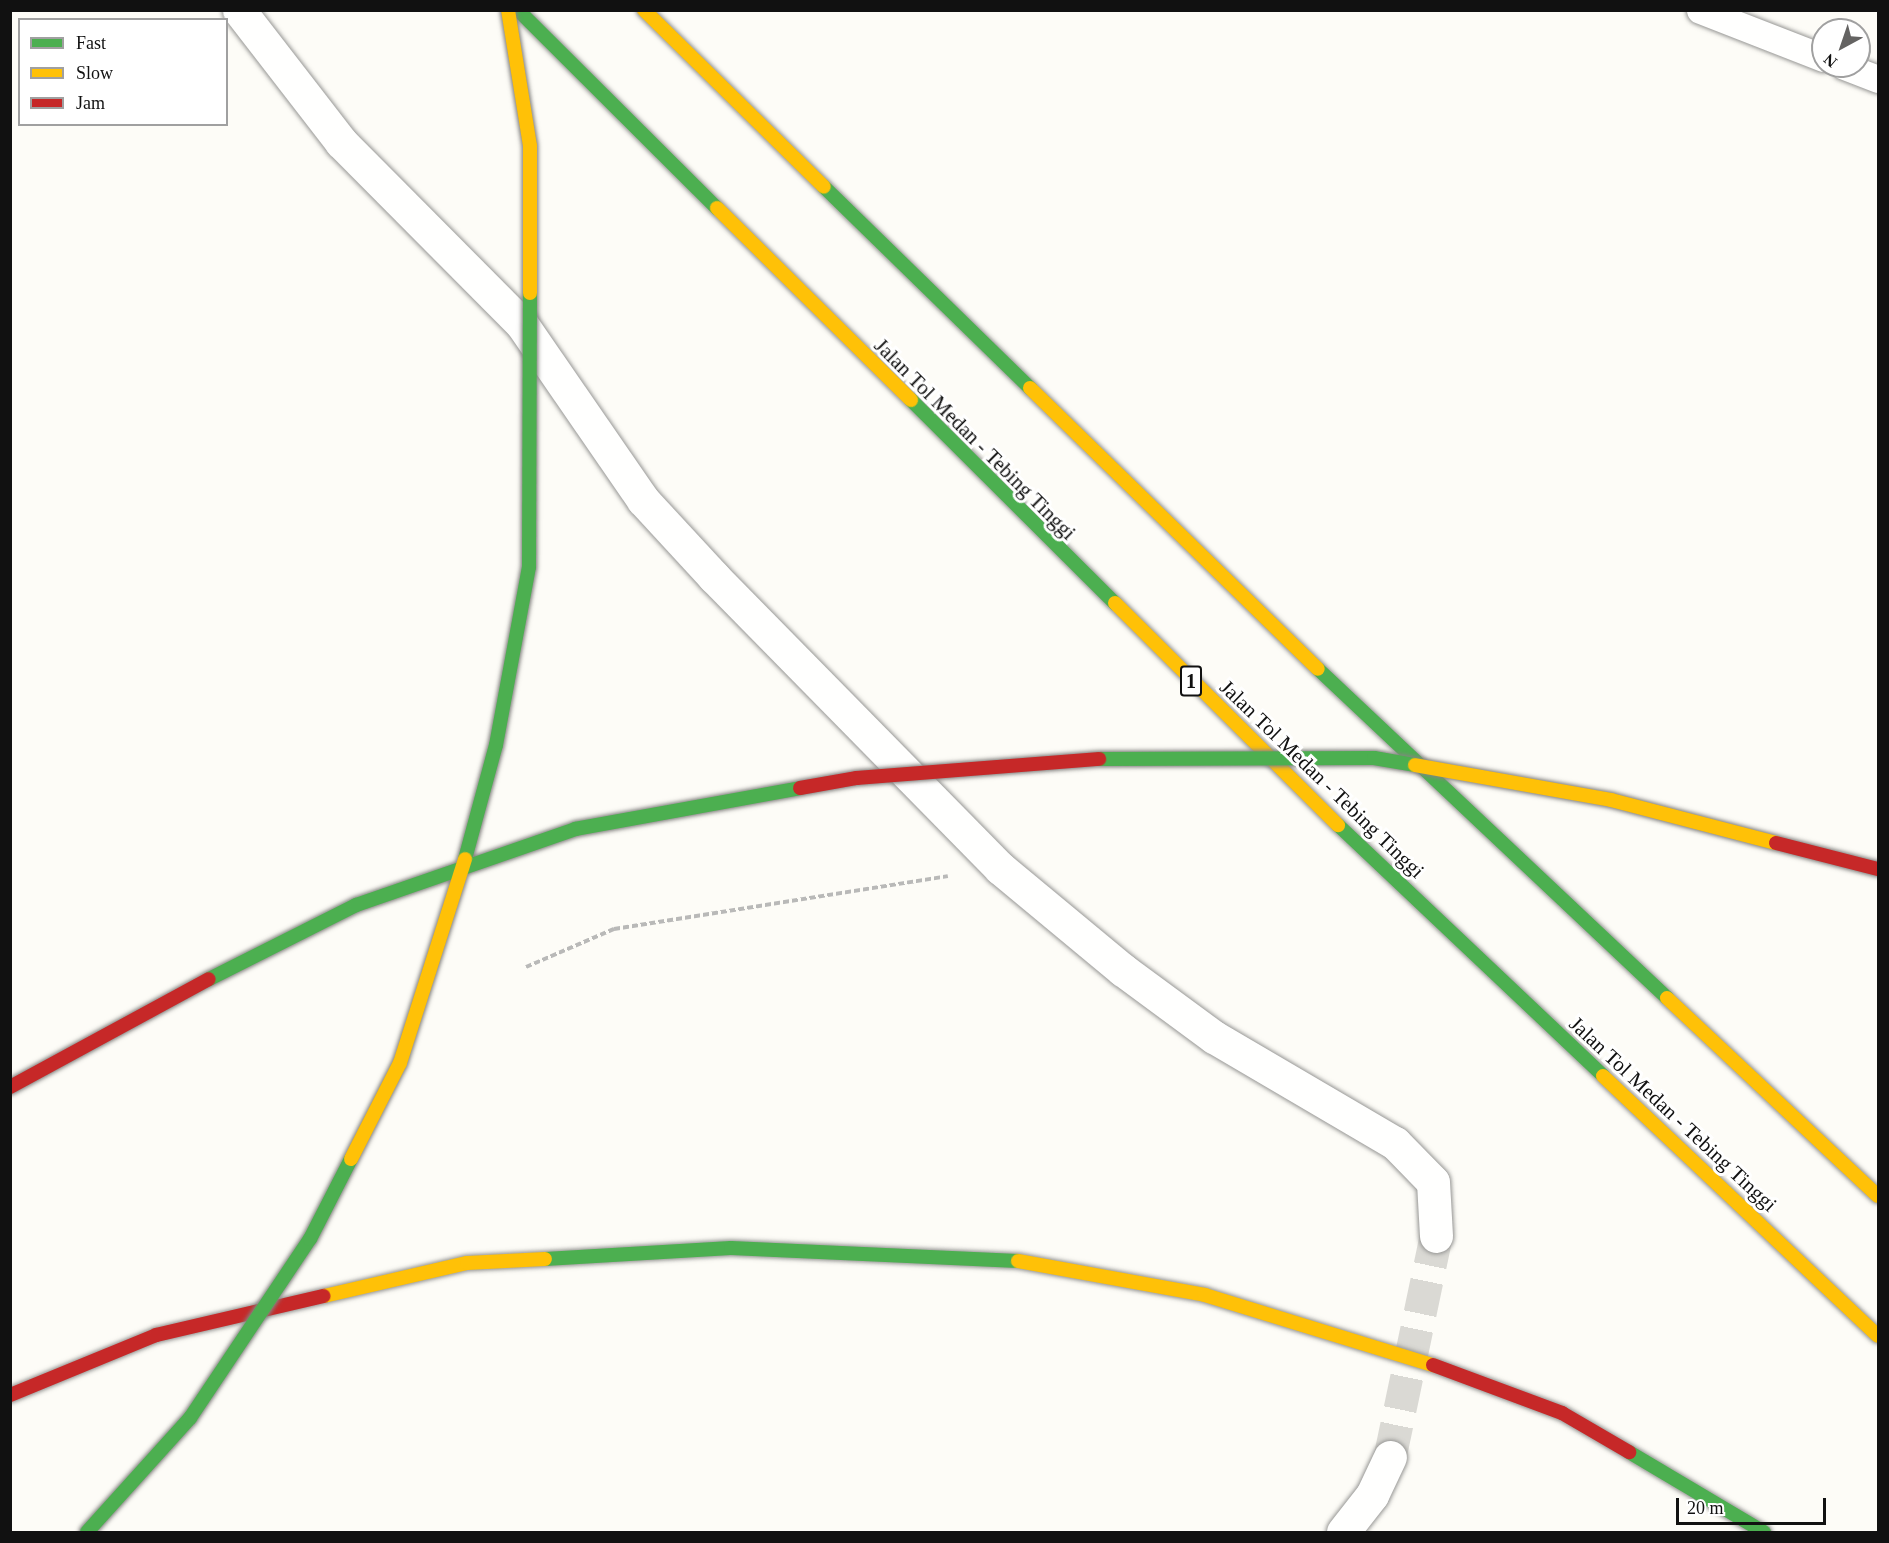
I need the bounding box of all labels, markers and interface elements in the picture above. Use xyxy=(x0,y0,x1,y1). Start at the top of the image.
legend xyxy=(18,18,228,126)
north arrow xyxy=(1811,18,1871,78)
text: Fast xyxy=(76,33,106,53)
text: N xyxy=(1821,50,1840,71)
text: Slow xyxy=(76,63,113,83)
text: Jam xyxy=(76,93,105,113)
street label: Jalan Tol Medan - Tebing Tinggi xyxy=(869,333,1081,545)
road number: 1 xyxy=(1179,664,1203,698)
street label: Jalan Tol Medan - Tebing Tinggi xyxy=(1214,674,1430,884)
street label: Jalan Tol Medan - Tebing Tinggi xyxy=(1564,1011,1782,1217)
scale bar xyxy=(1679,1486,1829,1524)
text: 20 m xyxy=(1687,1498,1724,1518)

